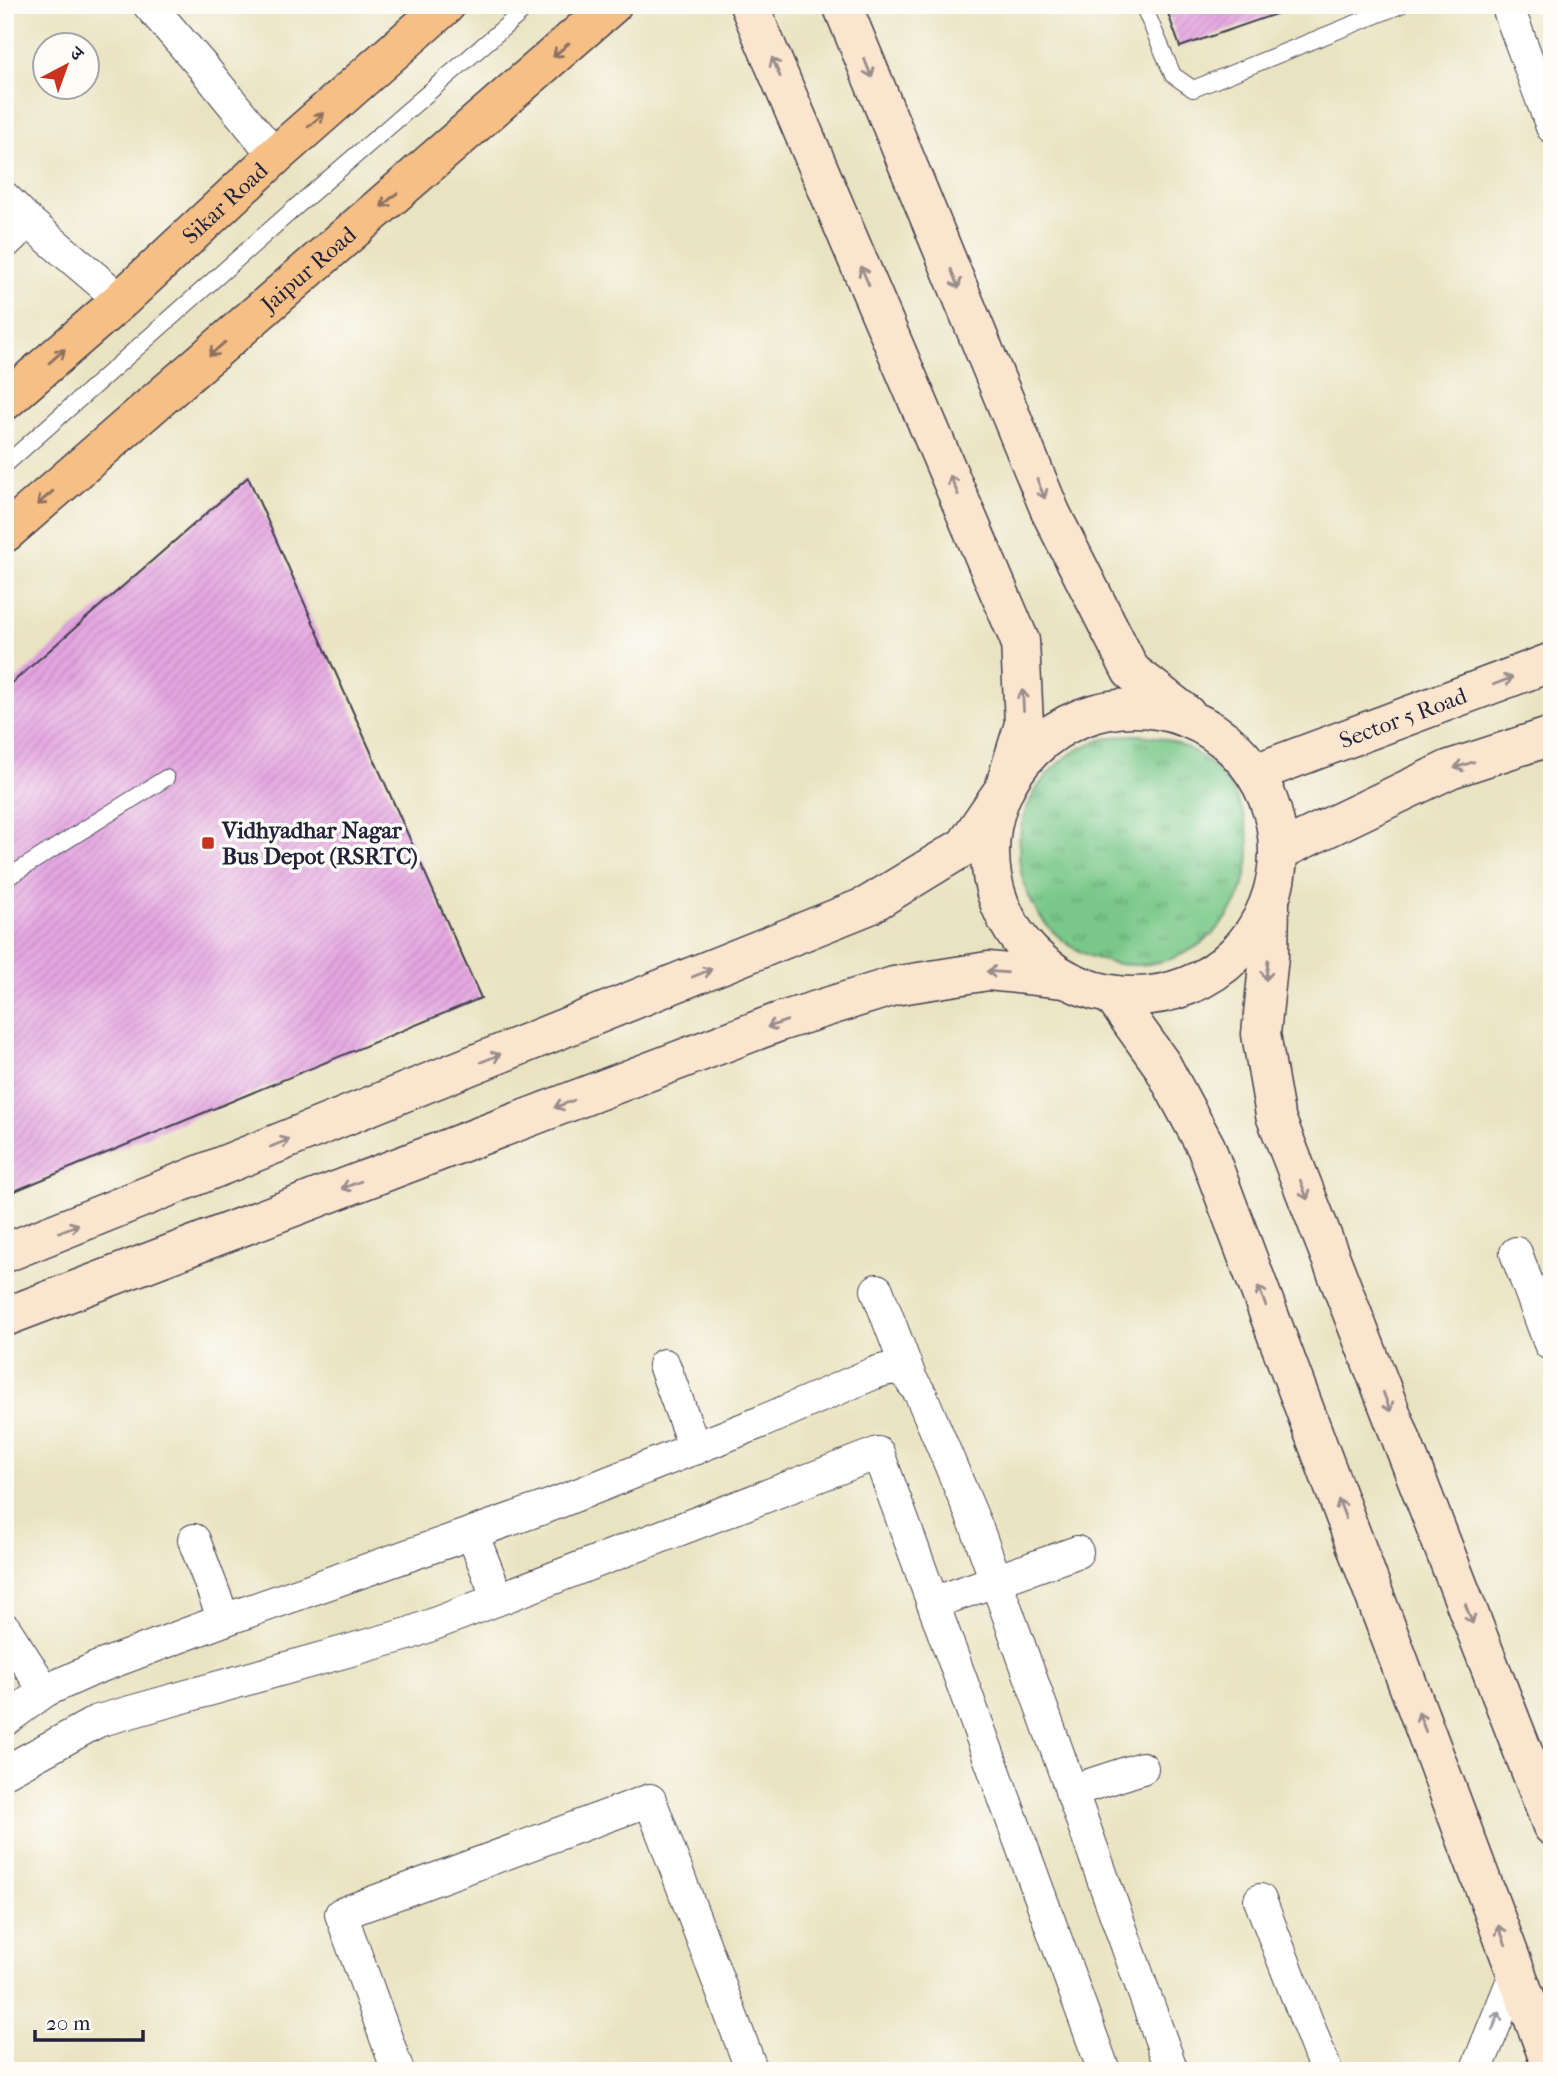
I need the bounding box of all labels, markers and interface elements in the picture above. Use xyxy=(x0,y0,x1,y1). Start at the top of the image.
north arrow xyxy=(32,32,102,102)
text: उ xyxy=(64,41,88,66)
one-way arrow xyxy=(552,42,570,58)
one-way arrow xyxy=(768,57,781,78)
one-way arrow xyxy=(863,57,876,79)
one-way arrow xyxy=(306,113,324,129)
street label: Sikar Road xyxy=(177,157,274,250)
one-way arrow xyxy=(381,192,399,208)
street label: Jaipur Road xyxy=(254,221,362,319)
one-way arrow xyxy=(858,266,871,287)
one-way arrow xyxy=(949,268,962,289)
one-way arrow xyxy=(209,341,227,357)
one-way arrow xyxy=(47,348,65,364)
one-way arrow xyxy=(947,475,960,497)
one-way arrow xyxy=(1036,478,1049,500)
one-way arrow xyxy=(37,490,55,506)
one-way arrow xyxy=(1491,674,1513,686)
street label: Sector 5 Road xyxy=(1336,682,1471,754)
one-way arrow xyxy=(1016,688,1029,711)
one-way arrow xyxy=(1453,760,1475,772)
place label: Vidhyadhar Nagar Bus Depot (RSRTC) xyxy=(221,817,418,870)
marker: Vidhyadhar Nagar Bus Depot (RSRTC) xyxy=(200,835,216,851)
one-way arrow xyxy=(1261,958,1274,980)
one-way arrow xyxy=(690,965,712,978)
one-way arrow xyxy=(986,965,1009,978)
one-way arrow xyxy=(766,1018,788,1031)
one-way arrow xyxy=(479,1050,501,1063)
one-way arrow xyxy=(554,1099,575,1112)
one-way arrow xyxy=(268,1135,290,1148)
one-way arrow xyxy=(1299,1178,1312,1200)
one-way arrow xyxy=(341,1180,363,1193)
one-way arrow xyxy=(57,1220,79,1233)
one-way arrow xyxy=(1254,1286,1267,1308)
one-way arrow xyxy=(1381,1391,1394,1412)
one-way arrow xyxy=(1335,1499,1347,1521)
one-way arrow xyxy=(1464,1603,1477,1624)
one-way arrow xyxy=(1415,1712,1427,1734)
one-way arrow xyxy=(1495,1925,1507,1947)
scale bar xyxy=(35,1999,144,2043)
text: 20 m xyxy=(46,2011,91,2035)
one-way arrow xyxy=(1490,2011,1503,2033)

